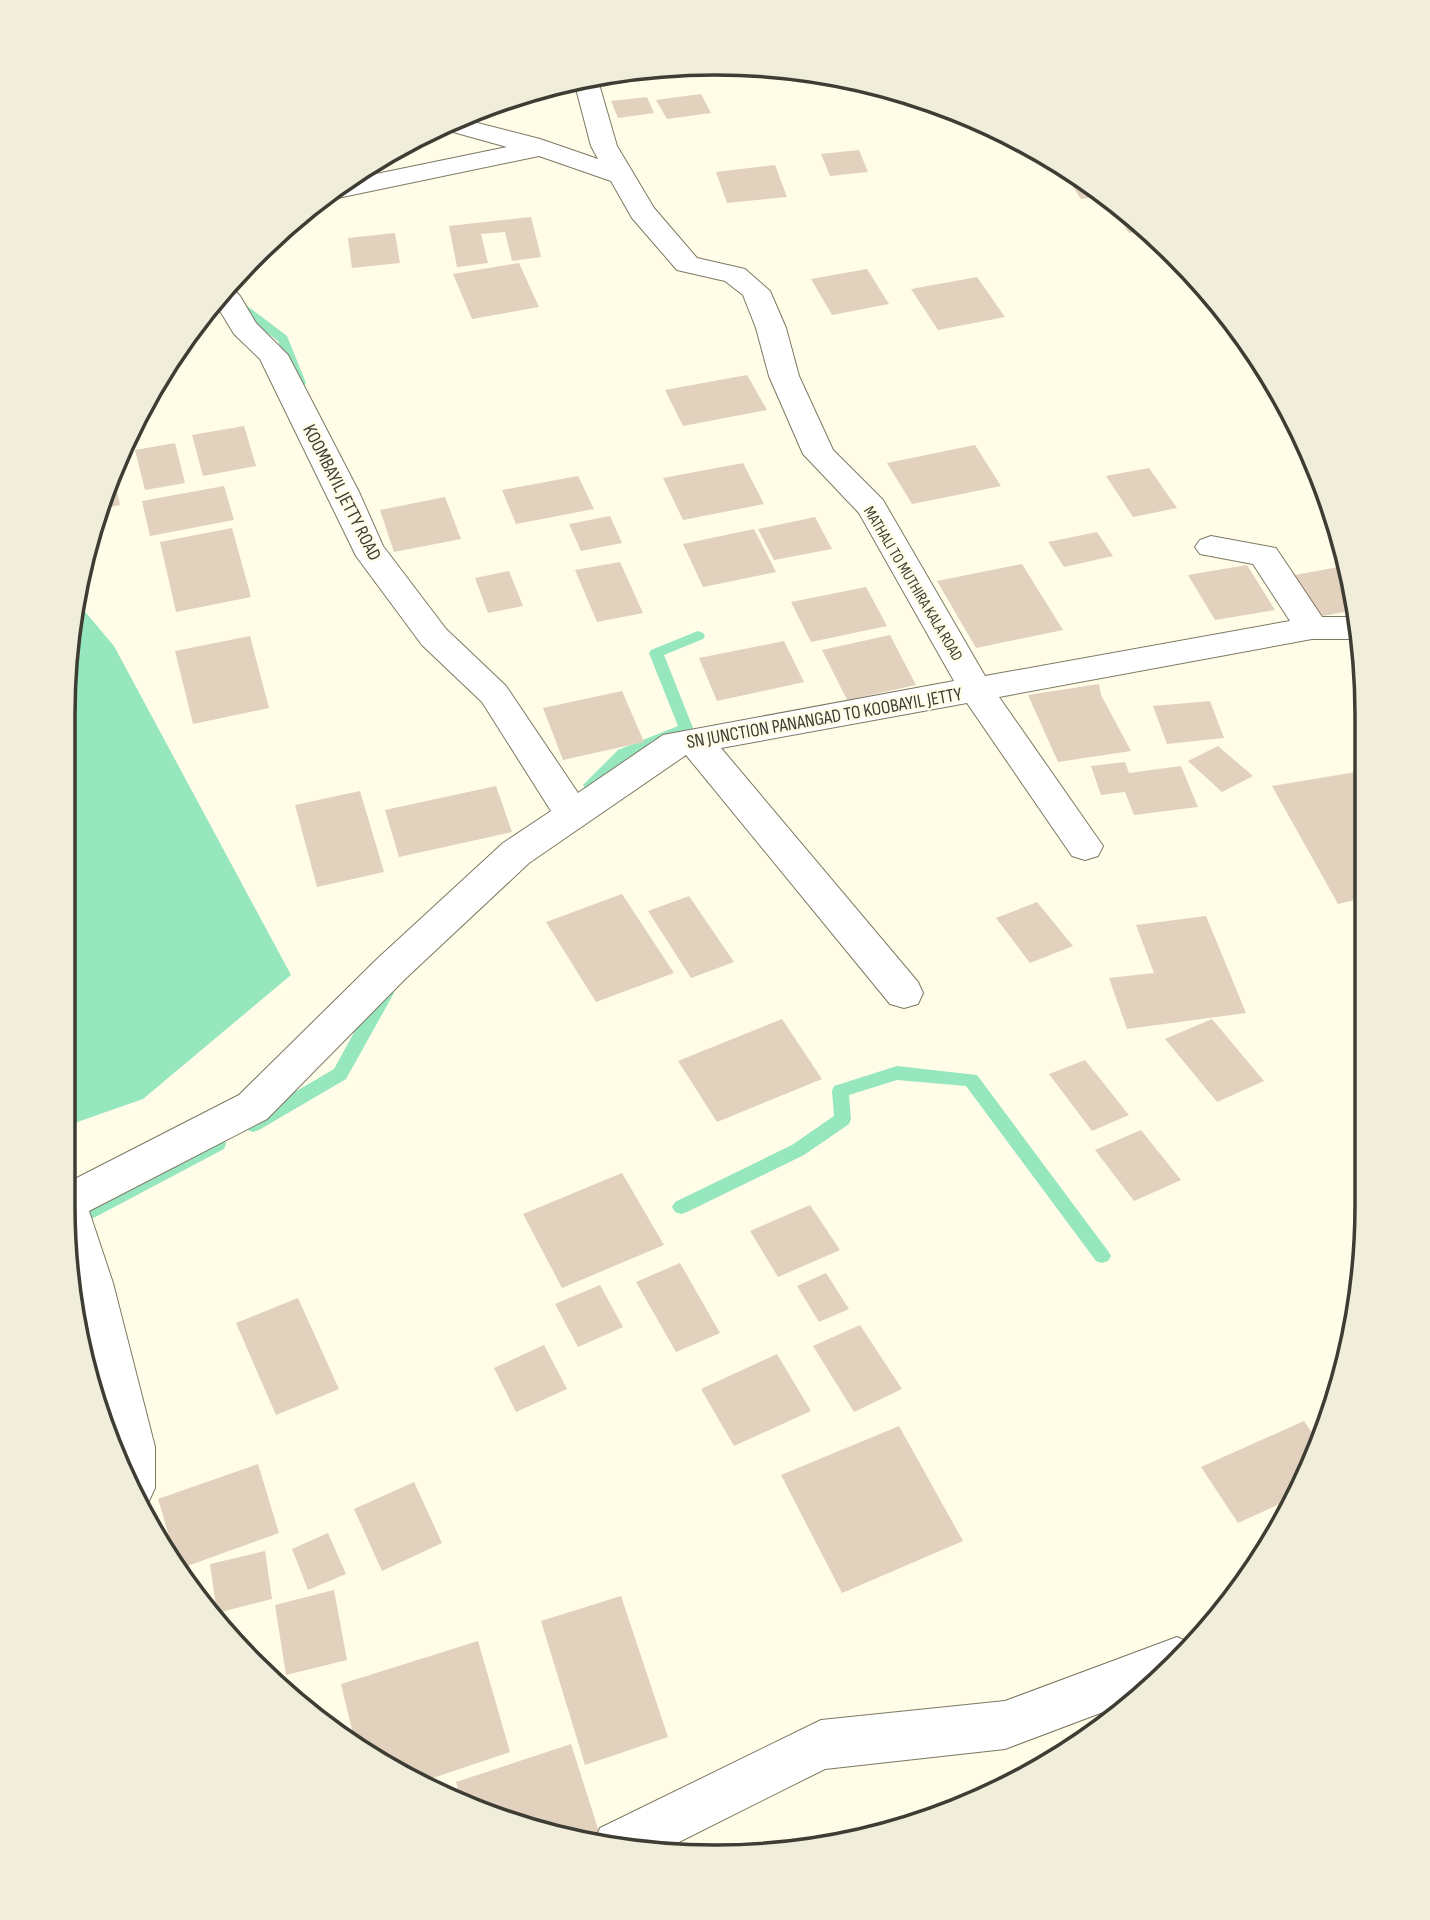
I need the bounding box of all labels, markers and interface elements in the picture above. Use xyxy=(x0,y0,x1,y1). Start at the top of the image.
street label: KOOMBAYIL JETTY ROAD xyxy=(297,421,386,564)
street label: MATHALI TO MUTHIRA KALA ROAD xyxy=(859,503,966,665)
street label: SN JUNCTION PANANGAD TO KOOBAYIL JETTY xyxy=(685,683,964,754)

